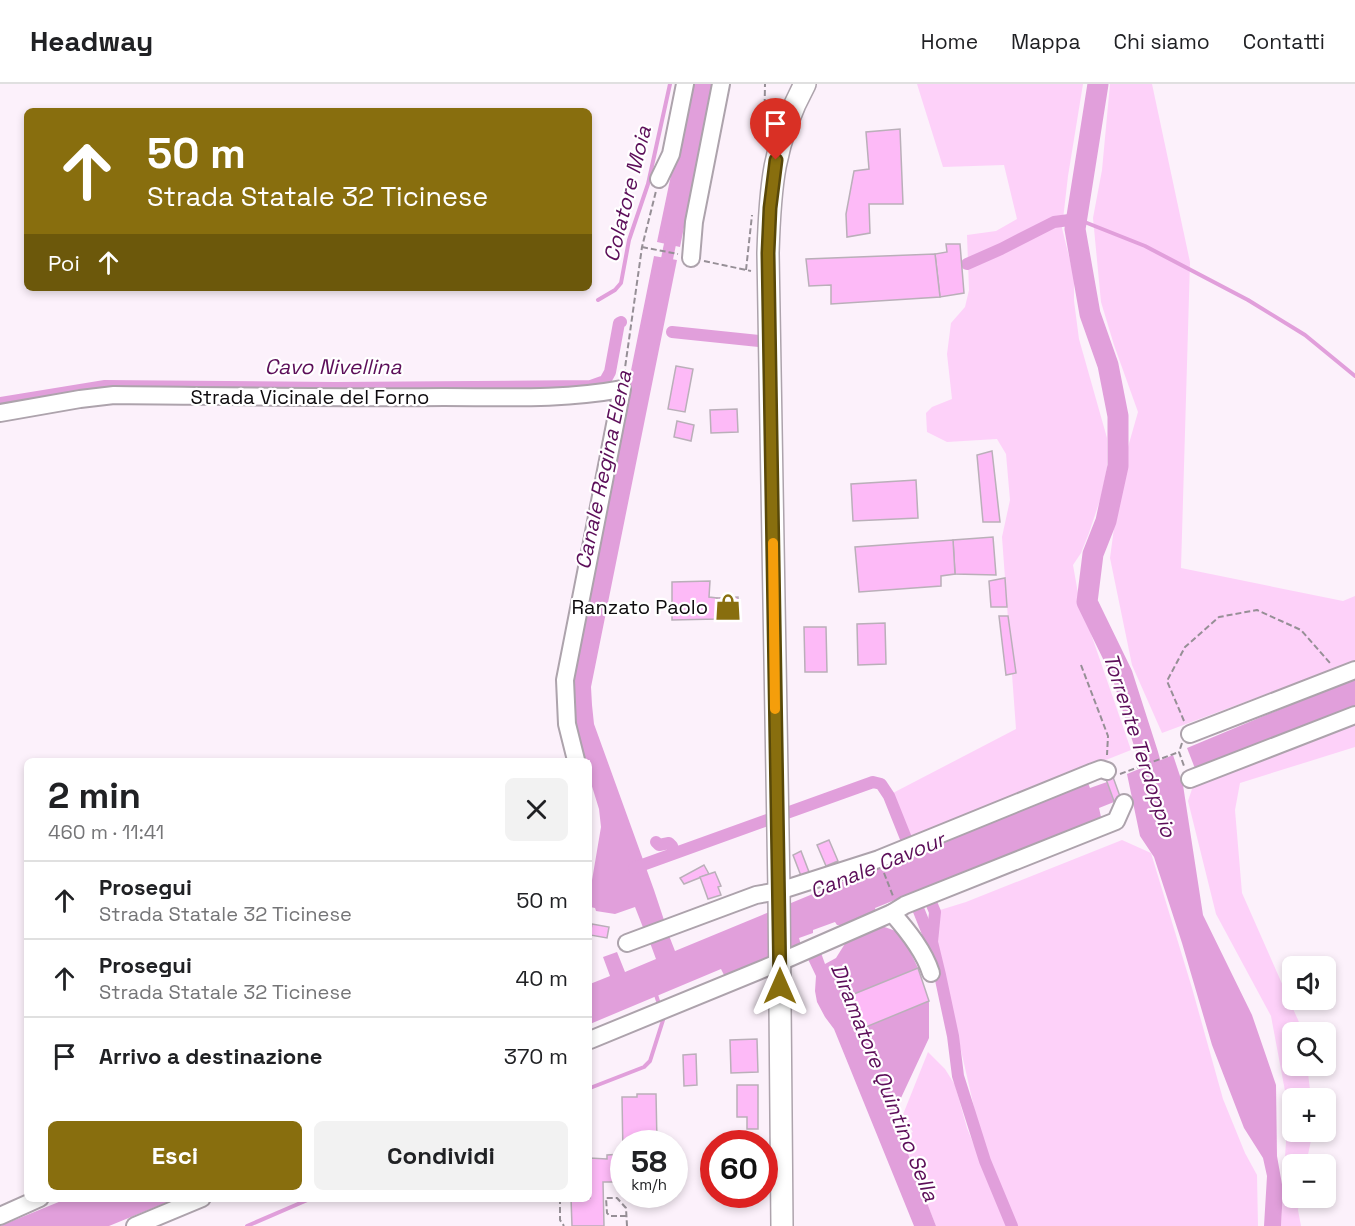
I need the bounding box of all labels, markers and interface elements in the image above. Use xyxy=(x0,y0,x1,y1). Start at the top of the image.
text: Headway xyxy=(30,23,153,59)
text: Home xyxy=(921,28,978,55)
text: Mappa xyxy=(1011,28,1080,55)
text: Chi siamo xyxy=(1113,28,1210,55)
text: Contatti xyxy=(1243,28,1325,55)
pin xyxy=(750,98,801,160)
icon: arrive xyxy=(759,107,792,140)
water label: Colatore Moia xyxy=(597,122,657,265)
text: 50 m xyxy=(147,127,246,180)
icon: ahead xyxy=(48,132,126,210)
text: Strada Statale 32 Ticinese xyxy=(147,179,488,214)
icon: ahead xyxy=(92,246,125,279)
text: Poi xyxy=(48,249,80,277)
water label: Cavo Nivellina xyxy=(264,353,402,380)
water label: Canale Regina Elena xyxy=(569,367,637,572)
street label: Strada Vicinale del Forno xyxy=(191,384,429,410)
shop icon: Ranzato Paolo xyxy=(713,592,743,622)
place label: Ranzato Paolo xyxy=(571,594,708,620)
water label: Torrente Terdoppio xyxy=(1097,649,1183,842)
text: 2 min xyxy=(48,773,141,819)
button: close xyxy=(505,778,568,841)
text: 460 m · 11:41 xyxy=(48,819,164,845)
water label: Canale Cavour xyxy=(806,825,950,904)
text: Prosegui xyxy=(99,873,192,901)
icon: ahead xyxy=(48,884,81,917)
text: 50 m xyxy=(516,886,568,914)
text: Strada Statale 32 Ticinese xyxy=(99,901,352,927)
text: Prosegui xyxy=(99,951,192,979)
position arrow xyxy=(748,954,812,1018)
map controls xyxy=(1282,956,1336,1208)
button: sound xyxy=(1282,956,1336,1010)
water label: Diramatore Quintino Sella xyxy=(825,959,945,1206)
icon: ahead xyxy=(48,962,81,995)
text: 40 m xyxy=(516,964,568,992)
text: Strada Statale 32 Ticinese xyxy=(99,979,352,1005)
button: search xyxy=(1282,1022,1336,1076)
icon: arrive xyxy=(48,1040,81,1073)
text: Arrivo a destinazione xyxy=(99,1042,322,1070)
text: 370 m xyxy=(504,1042,568,1070)
button: + xyxy=(1282,1088,1336,1142)
button: Esci xyxy=(48,1121,302,1190)
button: Condividi xyxy=(314,1121,568,1190)
speed limit sign: 60 xyxy=(700,1130,778,1208)
text: 58 xyxy=(631,1142,667,1181)
button: − xyxy=(1282,1154,1336,1208)
text: km/h xyxy=(631,1175,667,1194)

